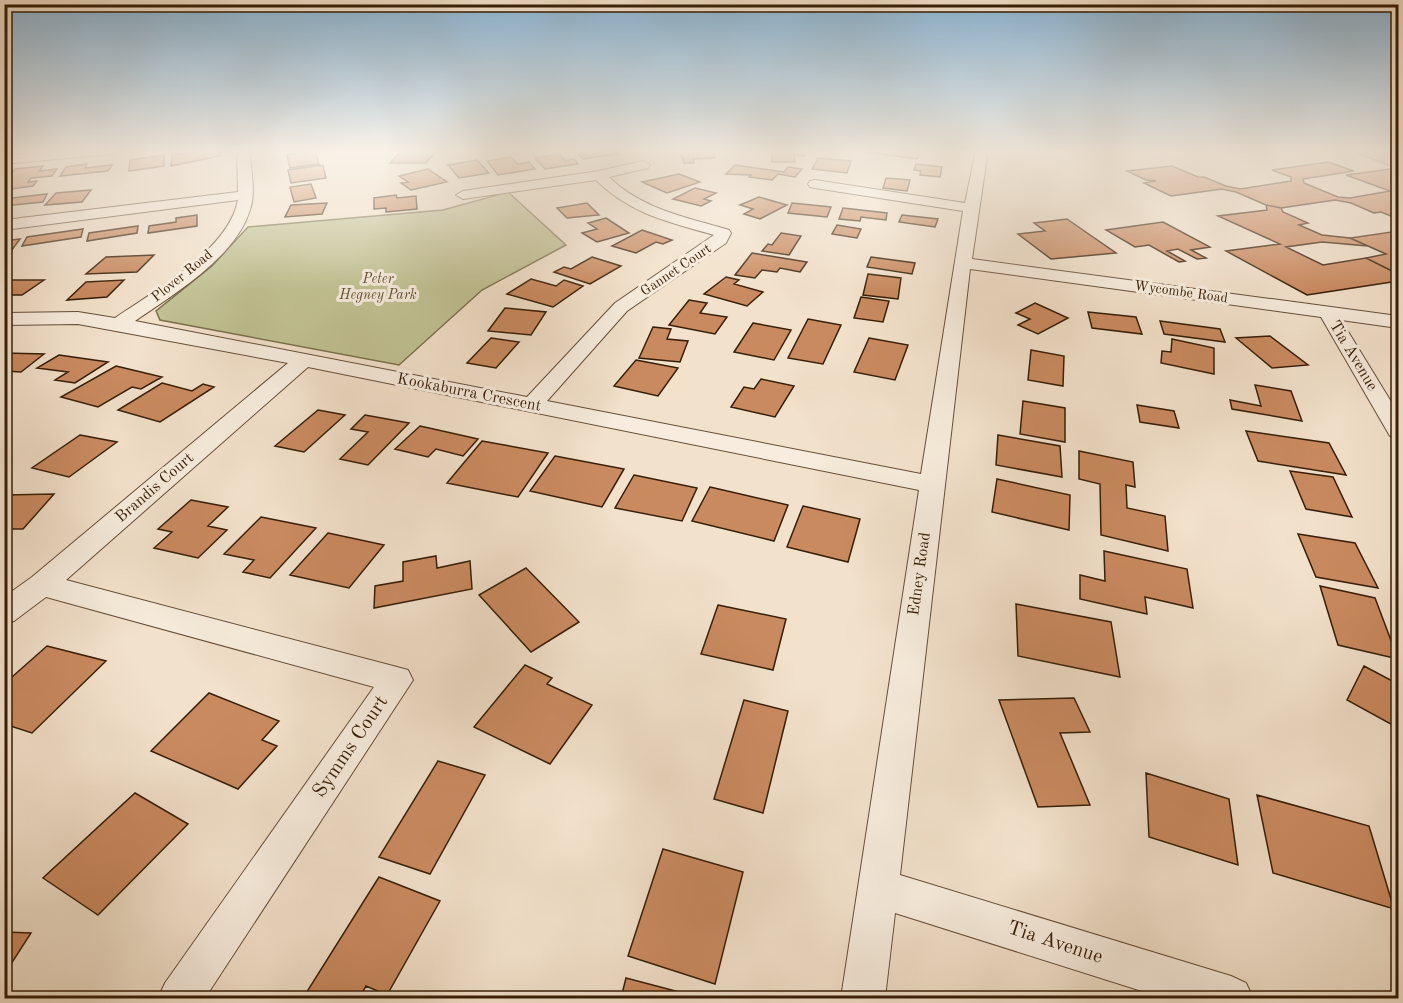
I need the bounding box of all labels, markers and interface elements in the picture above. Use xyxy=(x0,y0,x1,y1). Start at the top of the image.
street label: Gannet Court xyxy=(638,241,714,299)
street label: Plover Road xyxy=(149,247,215,305)
park label: Peter Hegney Park xyxy=(338,272,417,303)
street label: Wycombe Road xyxy=(1133,278,1229,306)
street label: Tia Avenue xyxy=(1326,318,1380,394)
street label: Kookaburra Crescent xyxy=(396,371,543,415)
street label: Brandis Court xyxy=(113,450,197,526)
street label: Edney Road xyxy=(906,531,934,617)
street label: Symms Court xyxy=(310,692,392,802)
street label: Tia Avenue xyxy=(1005,918,1105,968)

